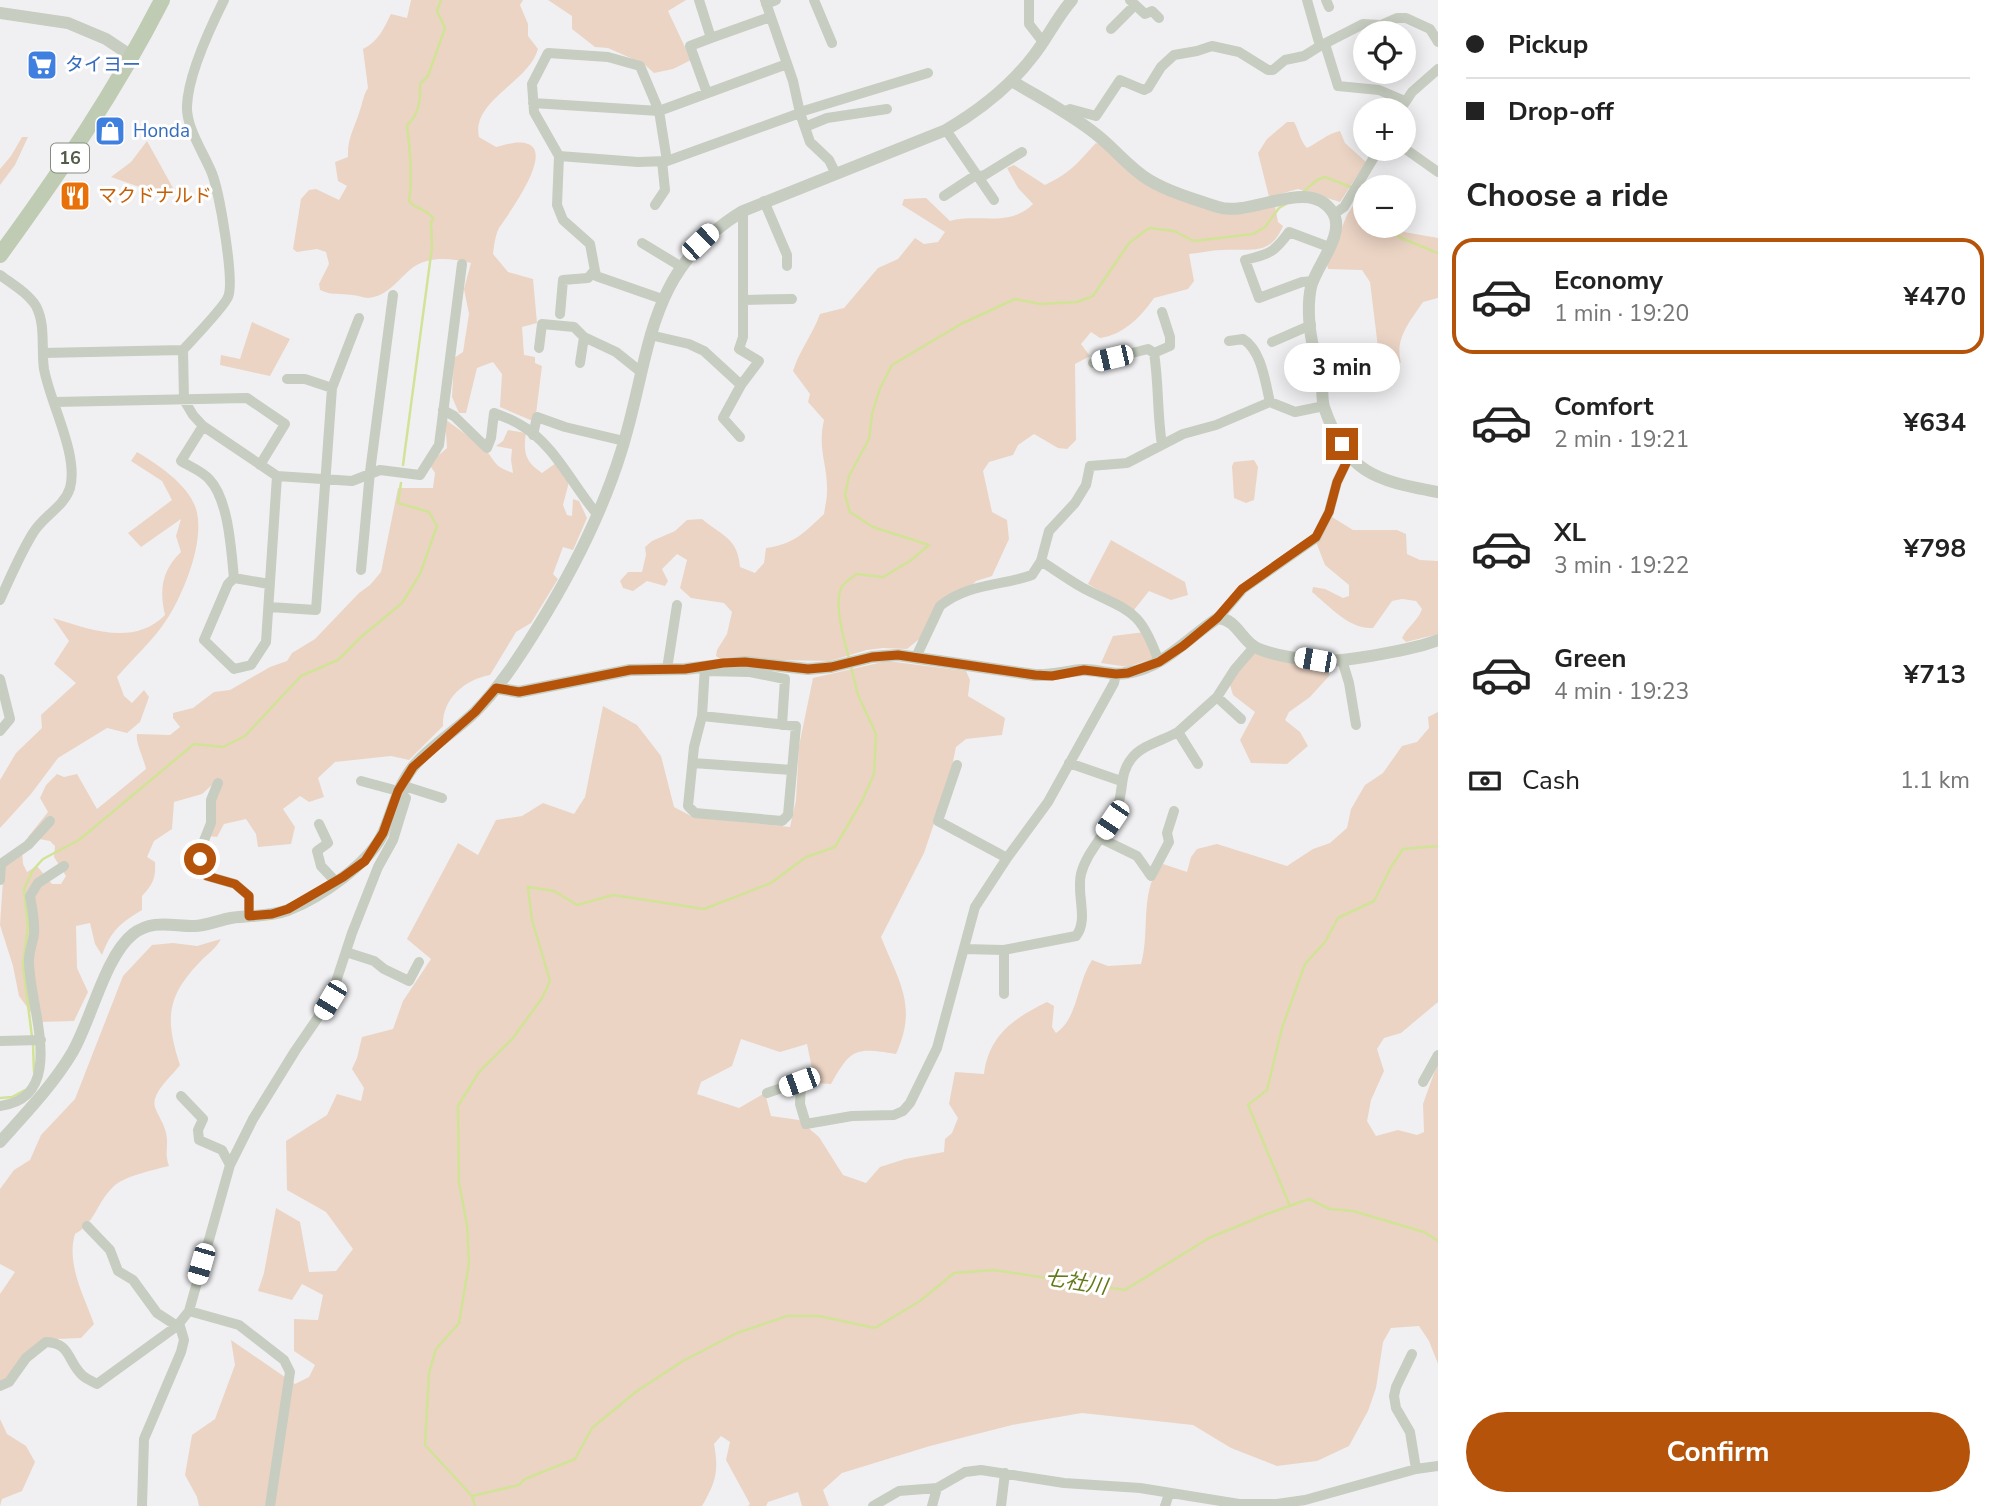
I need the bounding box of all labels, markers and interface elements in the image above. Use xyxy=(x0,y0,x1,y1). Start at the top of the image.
map controls xyxy=(1353,21,1416,238)
button: locate xyxy=(1353,21,1416,84)
text: Pickup xyxy=(1508,27,1588,62)
supermarket icon: タイヨー xyxy=(25,48,59,82)
place label: タイヨー xyxy=(65,52,141,78)
text: Drop-off xyxy=(1508,94,1614,129)
button: + xyxy=(1353,98,1416,161)
shop icon: Honda xyxy=(93,114,127,148)
place label: Honda xyxy=(133,118,190,144)
road number: 16 xyxy=(51,144,89,173)
text: Choose a ride xyxy=(1466,174,1668,217)
button: − xyxy=(1353,175,1416,238)
restaurant icon: マクドナルド xyxy=(58,179,92,213)
place label: マクドナルド xyxy=(98,183,212,209)
car xyxy=(678,220,723,264)
text: Economy xyxy=(1554,263,1663,298)
icon: car xyxy=(1470,265,1533,328)
text: ¥470 xyxy=(1904,279,1966,314)
text: 1 min · 19:20 xyxy=(1554,298,1689,329)
callout: 3 min xyxy=(1284,342,1400,392)
car xyxy=(1090,343,1135,373)
text: 3 min xyxy=(1312,352,1372,383)
text: Comfort xyxy=(1554,389,1654,424)
icon: car xyxy=(1470,391,1533,454)
text: ¥634 xyxy=(1904,405,1966,440)
text: 2 min · 19:21 xyxy=(1554,424,1689,455)
route end xyxy=(1326,428,1358,460)
text: XL xyxy=(1554,515,1586,550)
icon: car xyxy=(1470,517,1533,580)
text: ¥798 xyxy=(1904,531,1966,566)
text: 3 min · 19:22 xyxy=(1554,550,1689,581)
text: Green xyxy=(1554,641,1627,676)
icon: car xyxy=(1470,643,1533,706)
car xyxy=(1293,646,1338,674)
text: ¥713 xyxy=(1904,657,1966,692)
text: 4 min · 19:23 xyxy=(1554,676,1689,707)
icon: cash xyxy=(1466,762,1504,800)
text: Cash xyxy=(1522,763,1580,798)
text: 1.1 km xyxy=(1900,765,1970,796)
car xyxy=(1092,797,1133,843)
route start xyxy=(184,843,216,875)
car xyxy=(311,977,350,1023)
car xyxy=(776,1065,823,1099)
car xyxy=(186,1241,217,1287)
water label: 七社川 xyxy=(1043,1263,1111,1301)
button: Confirm xyxy=(1466,1412,1970,1492)

